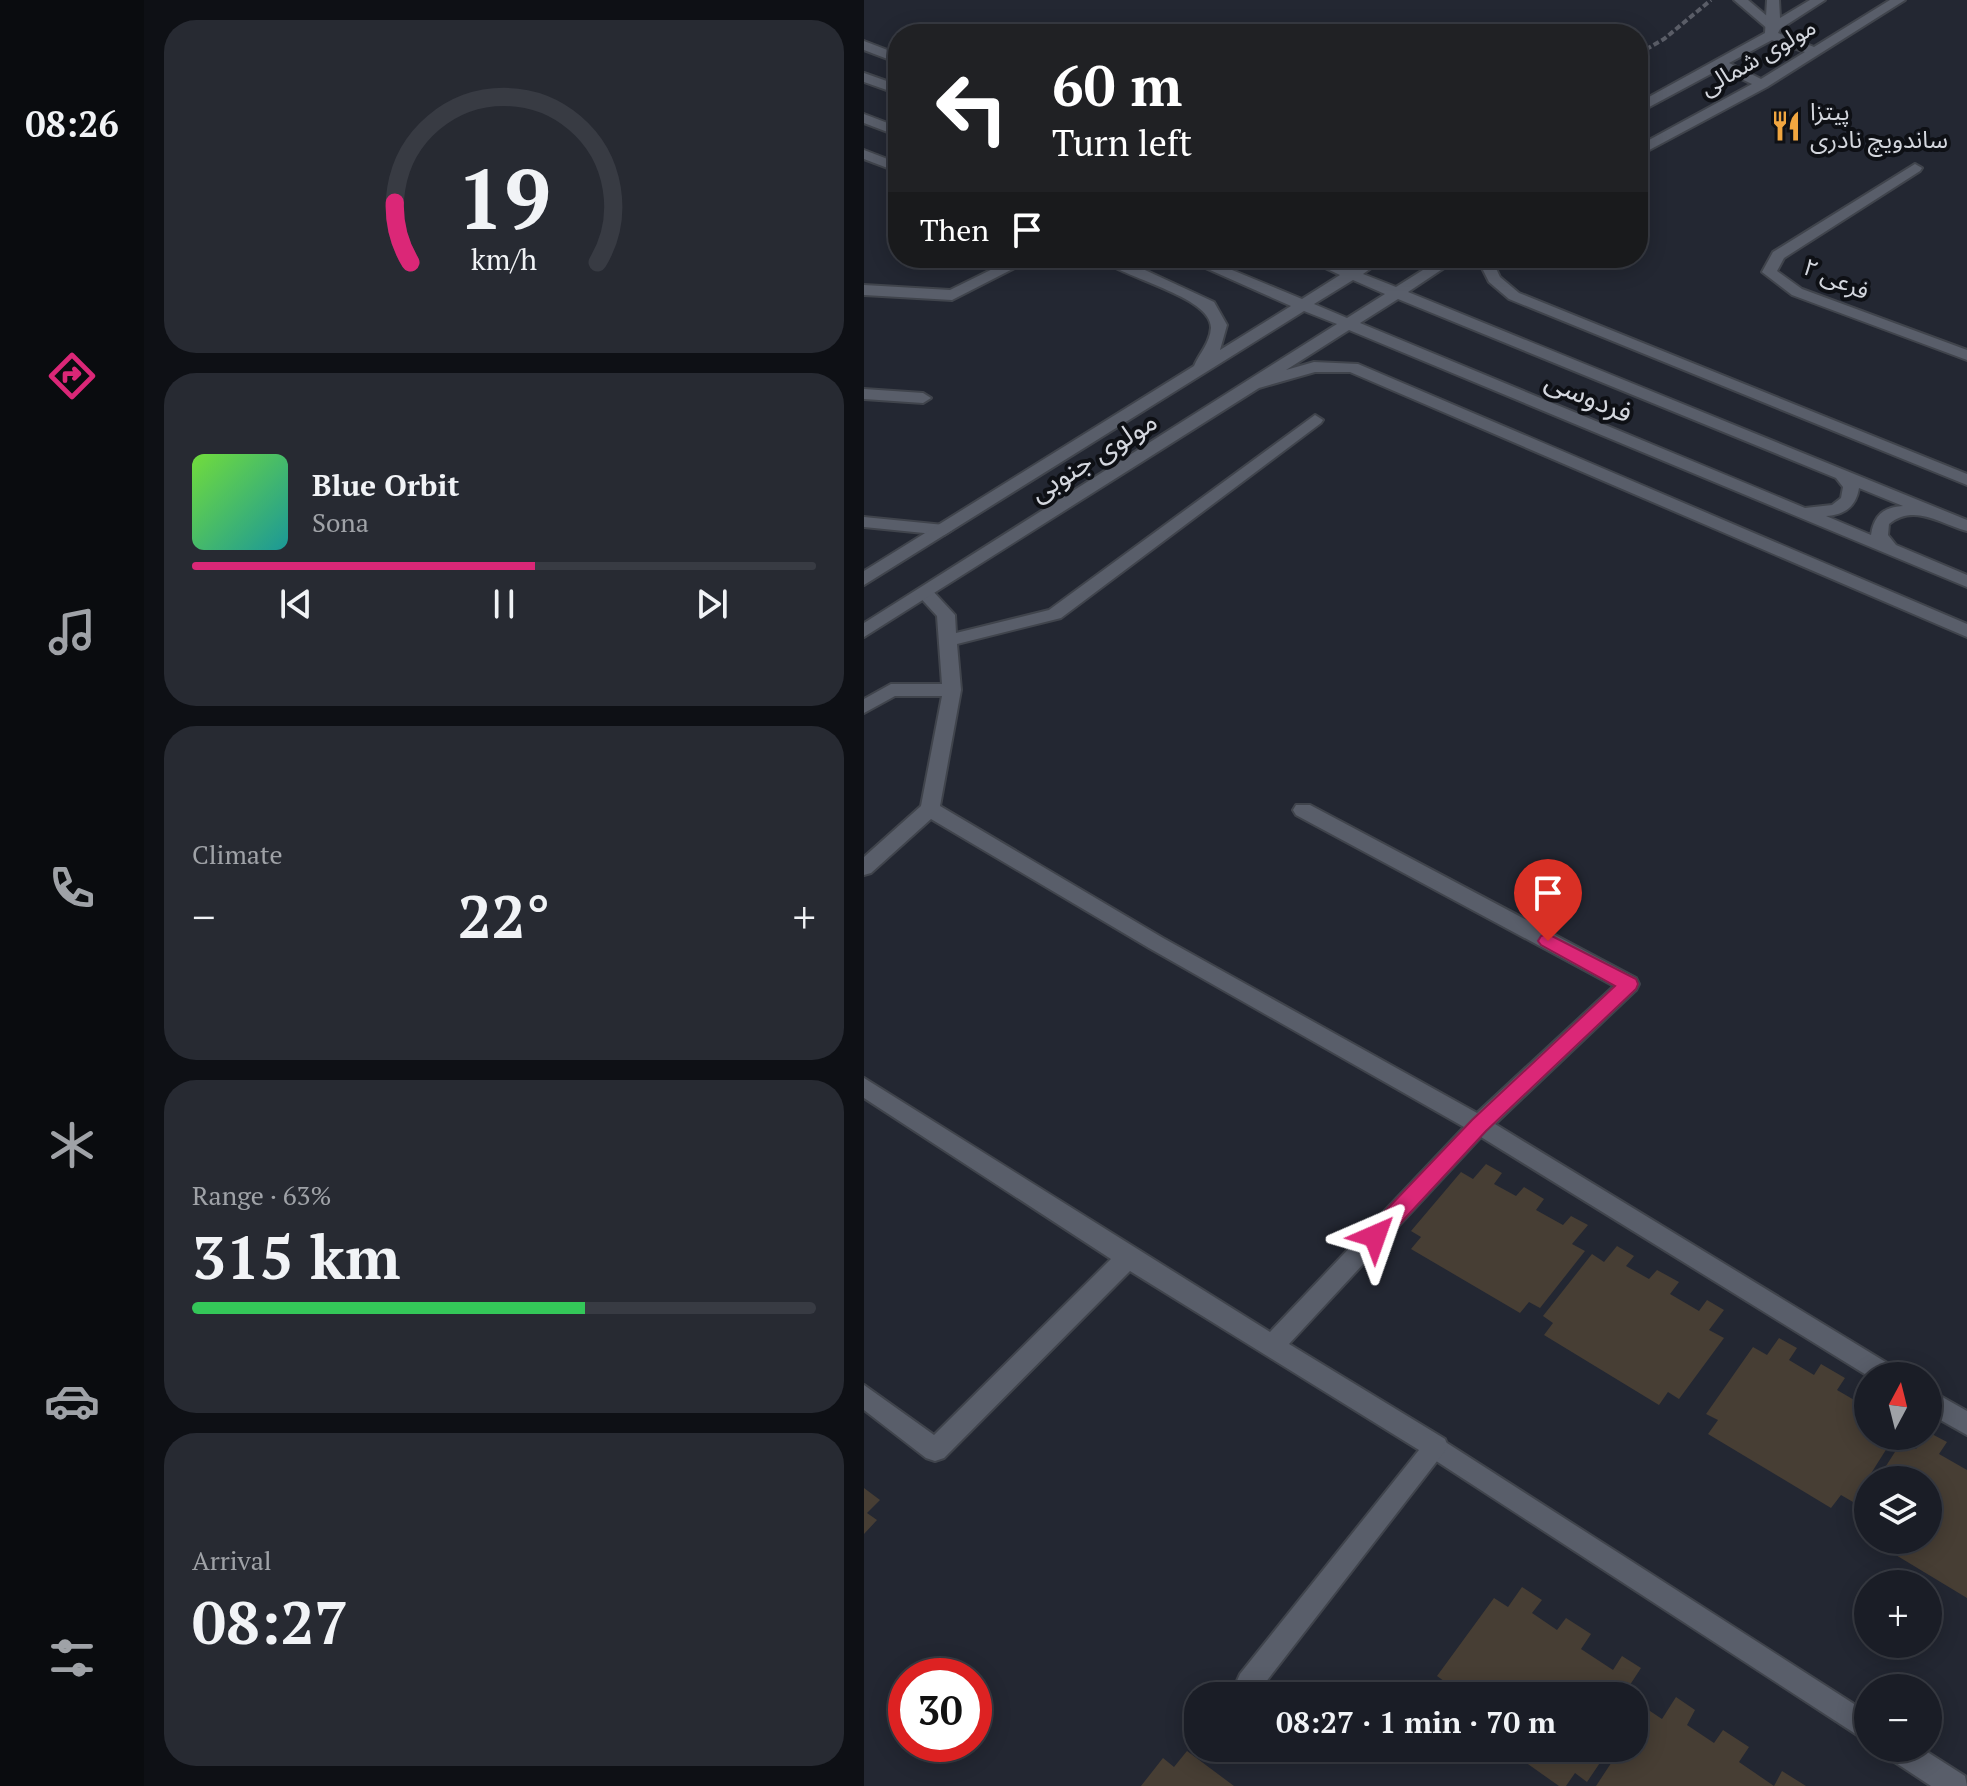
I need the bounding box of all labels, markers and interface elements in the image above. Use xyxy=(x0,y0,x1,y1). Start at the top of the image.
street label: مولوی شمالی xyxy=(1694,10,1821,102)
text: 60 m xyxy=(1052,48,1182,122)
icon: left xyxy=(920,56,1024,160)
place label: پیتزا ساندویچ نادری xyxy=(1810,95,1948,157)
text: 08:26 xyxy=(25,100,119,147)
restaurant icon: پیتزا ساندویچ نادری xyxy=(1769,109,1803,143)
text: Turn left xyxy=(1052,119,1192,166)
text: 19 xyxy=(457,142,551,252)
icon: arrive xyxy=(1005,208,1049,252)
text: Then xyxy=(920,210,989,250)
text: km/h xyxy=(471,240,537,278)
street label: فرعی ۲ xyxy=(1798,250,1874,306)
icon: directions xyxy=(44,348,100,404)
street label: فردوسی xyxy=(1540,361,1638,430)
street label: مولوی جنوبی xyxy=(1022,402,1164,509)
text: Blue Orbit xyxy=(312,465,459,505)
text: Sona xyxy=(312,505,369,539)
icon: previous xyxy=(274,582,318,626)
icon: pause xyxy=(482,582,526,626)
icon: next xyxy=(690,582,734,626)
icon: music xyxy=(44,604,100,660)
text: Climate xyxy=(192,837,283,871)
pin xyxy=(1514,859,1582,941)
icon: phone xyxy=(44,860,100,916)
icon: arrive xyxy=(1526,871,1570,915)
text: 22° xyxy=(458,876,550,955)
text: − xyxy=(192,887,215,946)
text: + xyxy=(793,887,816,946)
icon: climate xyxy=(44,1117,100,1173)
text: Range · 63% xyxy=(192,1178,331,1212)
position arrow xyxy=(1333,1194,1417,1278)
text: 315 km xyxy=(192,1217,400,1296)
north arrow xyxy=(1854,1362,1942,1450)
map controls xyxy=(1854,1362,1942,1762)
icon: car xyxy=(44,1373,100,1429)
button: layers xyxy=(1854,1466,1942,1554)
text: Arrival xyxy=(192,1543,272,1577)
button: + xyxy=(1854,1570,1942,1658)
text: 08:27 xyxy=(192,1582,348,1661)
icon: filters xyxy=(44,1630,100,1686)
speed limit sign: 30 xyxy=(888,1658,992,1762)
button: − xyxy=(1854,1674,1942,1762)
text: 08:27 · 1 min · 70 m xyxy=(1276,1702,1556,1742)

